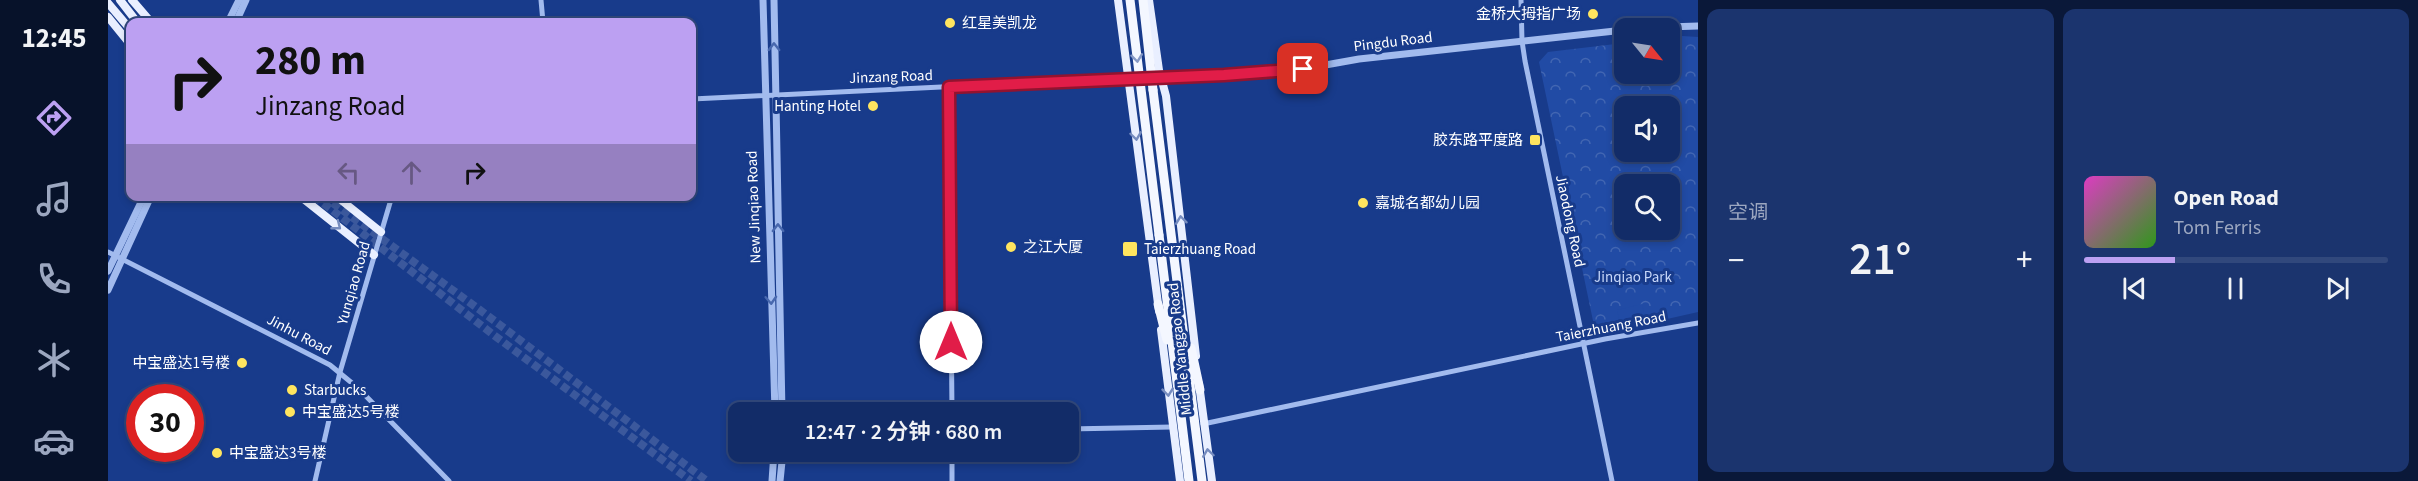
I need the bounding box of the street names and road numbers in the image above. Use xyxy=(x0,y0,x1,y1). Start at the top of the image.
street label: Pingdu Road xyxy=(1352,27,1434,57)
street label: Jinzang Road xyxy=(849,65,933,89)
street label: New Jinqiao Road xyxy=(742,150,766,264)
street label: Jiaodong Road xyxy=(1550,173,1590,269)
street label: Yunqiao Road xyxy=(332,239,376,328)
street label: Middle Yanggao Road xyxy=(1163,282,1197,416)
street label: Taierzhuang Road xyxy=(1554,306,1668,348)
street label: Jinhu Road xyxy=(263,309,335,361)

